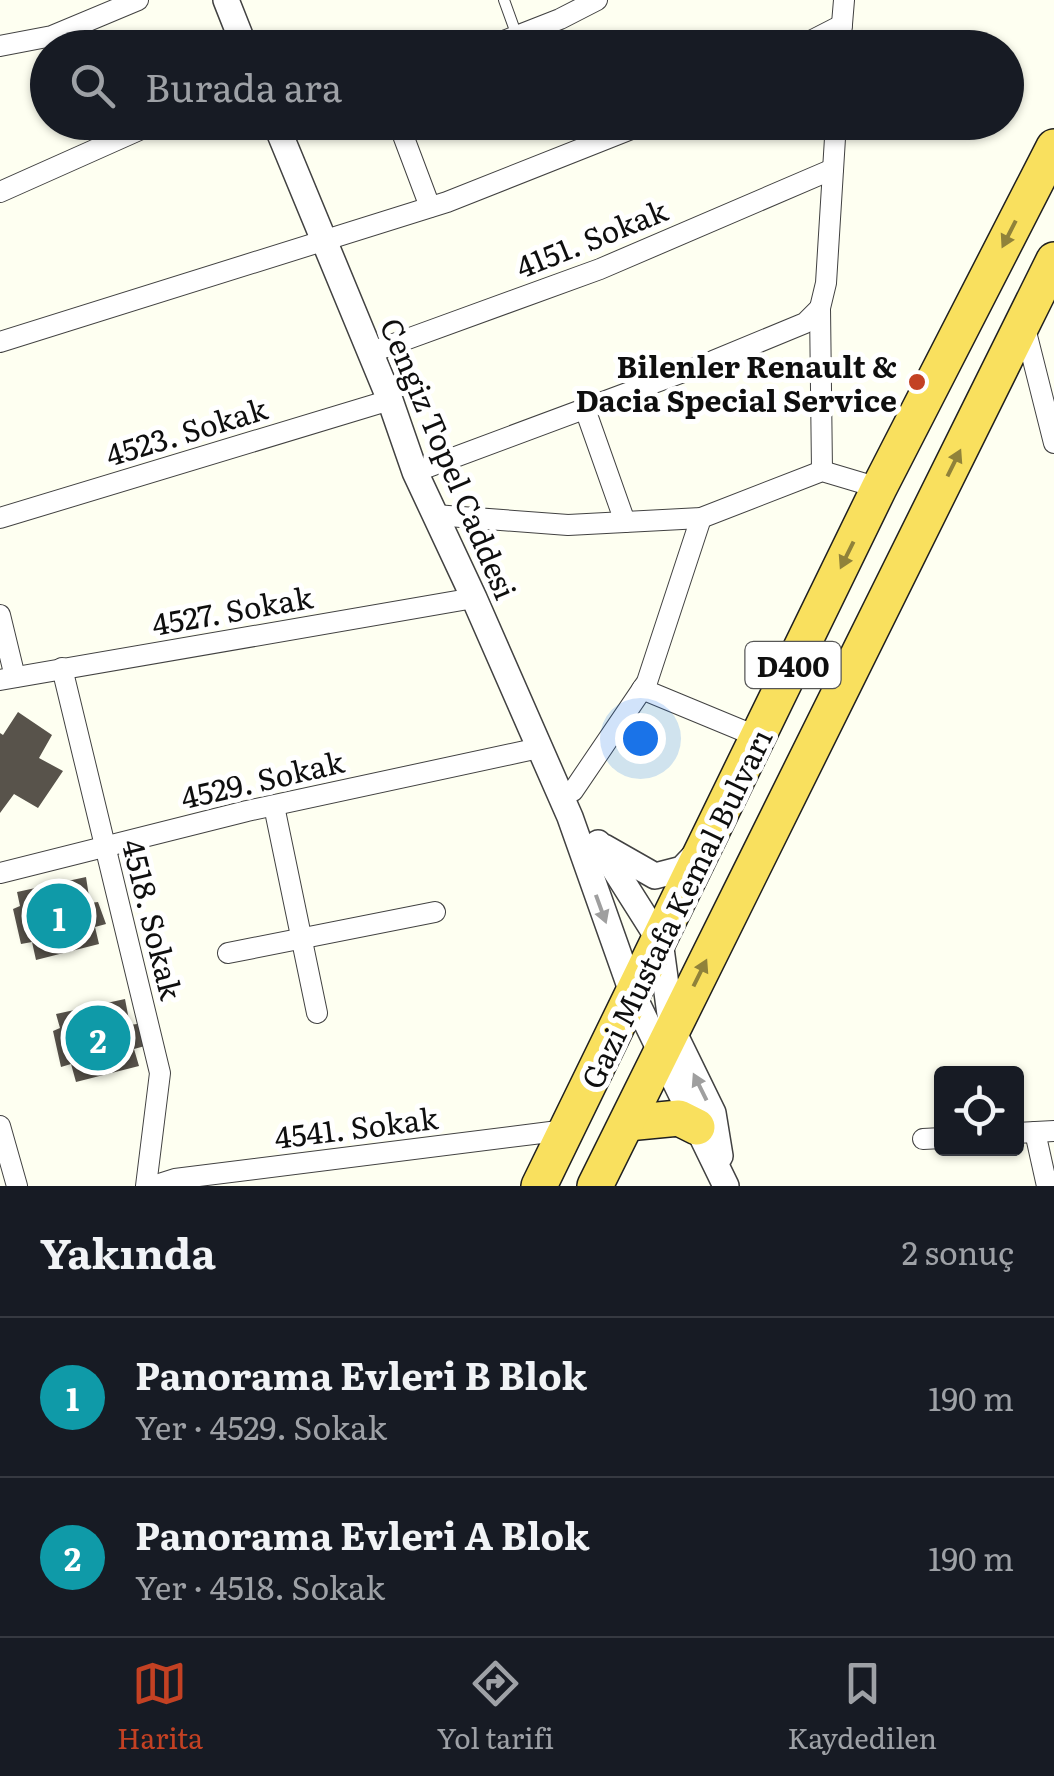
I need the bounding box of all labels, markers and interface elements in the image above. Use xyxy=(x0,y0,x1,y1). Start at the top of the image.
search box xyxy=(30,30,1024,140)
text: Burada ara xyxy=(145,57,342,114)
icon: search xyxy=(65,58,120,113)
street label: 4151. Sokak xyxy=(509,186,674,287)
one-way arrow xyxy=(1001,219,1018,248)
street label: Cengiz Topel Caddesi xyxy=(371,310,529,606)
place label: Bilenler Renault & Dacia Special Service xyxy=(575,343,897,421)
marker: Bilenler Renault & Dacia Special Service xyxy=(906,371,928,393)
street label: 4523. Sokak xyxy=(100,384,273,475)
one-way arrow xyxy=(945,448,962,477)
one-way arrow xyxy=(838,541,855,570)
street label: 4527. Sokak xyxy=(148,573,316,645)
road number: D400 xyxy=(746,642,840,688)
your location xyxy=(615,713,666,764)
street label: Gazi Mustafa Kemal Bulvarı xyxy=(569,721,781,1095)
street label: 4529. Sokak xyxy=(176,738,349,818)
street label: 4518. Sokak xyxy=(113,834,195,1005)
pin: 1 xyxy=(27,878,92,954)
one-way arrow xyxy=(594,895,609,925)
one-way arrow xyxy=(691,958,708,987)
pin: 2 xyxy=(66,1000,130,1076)
map controls xyxy=(934,1066,1024,1156)
button: locate xyxy=(934,1066,1024,1156)
one-way arrow xyxy=(692,1072,709,1101)
street label: 4541. Sokak xyxy=(272,1094,441,1158)
text: Yakında xyxy=(40,1220,216,1282)
text: 2 sonuç xyxy=(902,1227,1014,1275)
text: Panorama Evleri B Blok xyxy=(135,1345,587,1402)
text: 1 xyxy=(66,1373,79,1421)
text: 190 m xyxy=(928,1373,1014,1421)
text: Yer · 4529. Sokak xyxy=(135,1402,387,1450)
text: Panorama Evleri A Blok xyxy=(135,1505,590,1562)
text: 2 xyxy=(64,1533,81,1581)
text: 190 m xyxy=(928,1533,1014,1581)
text: Yer · 4518. Sokak xyxy=(135,1562,385,1610)
tab: Harita xyxy=(117,1656,203,1758)
tab: Yol tarifi xyxy=(437,1656,554,1758)
tab: Kaydedilen xyxy=(788,1656,937,1758)

